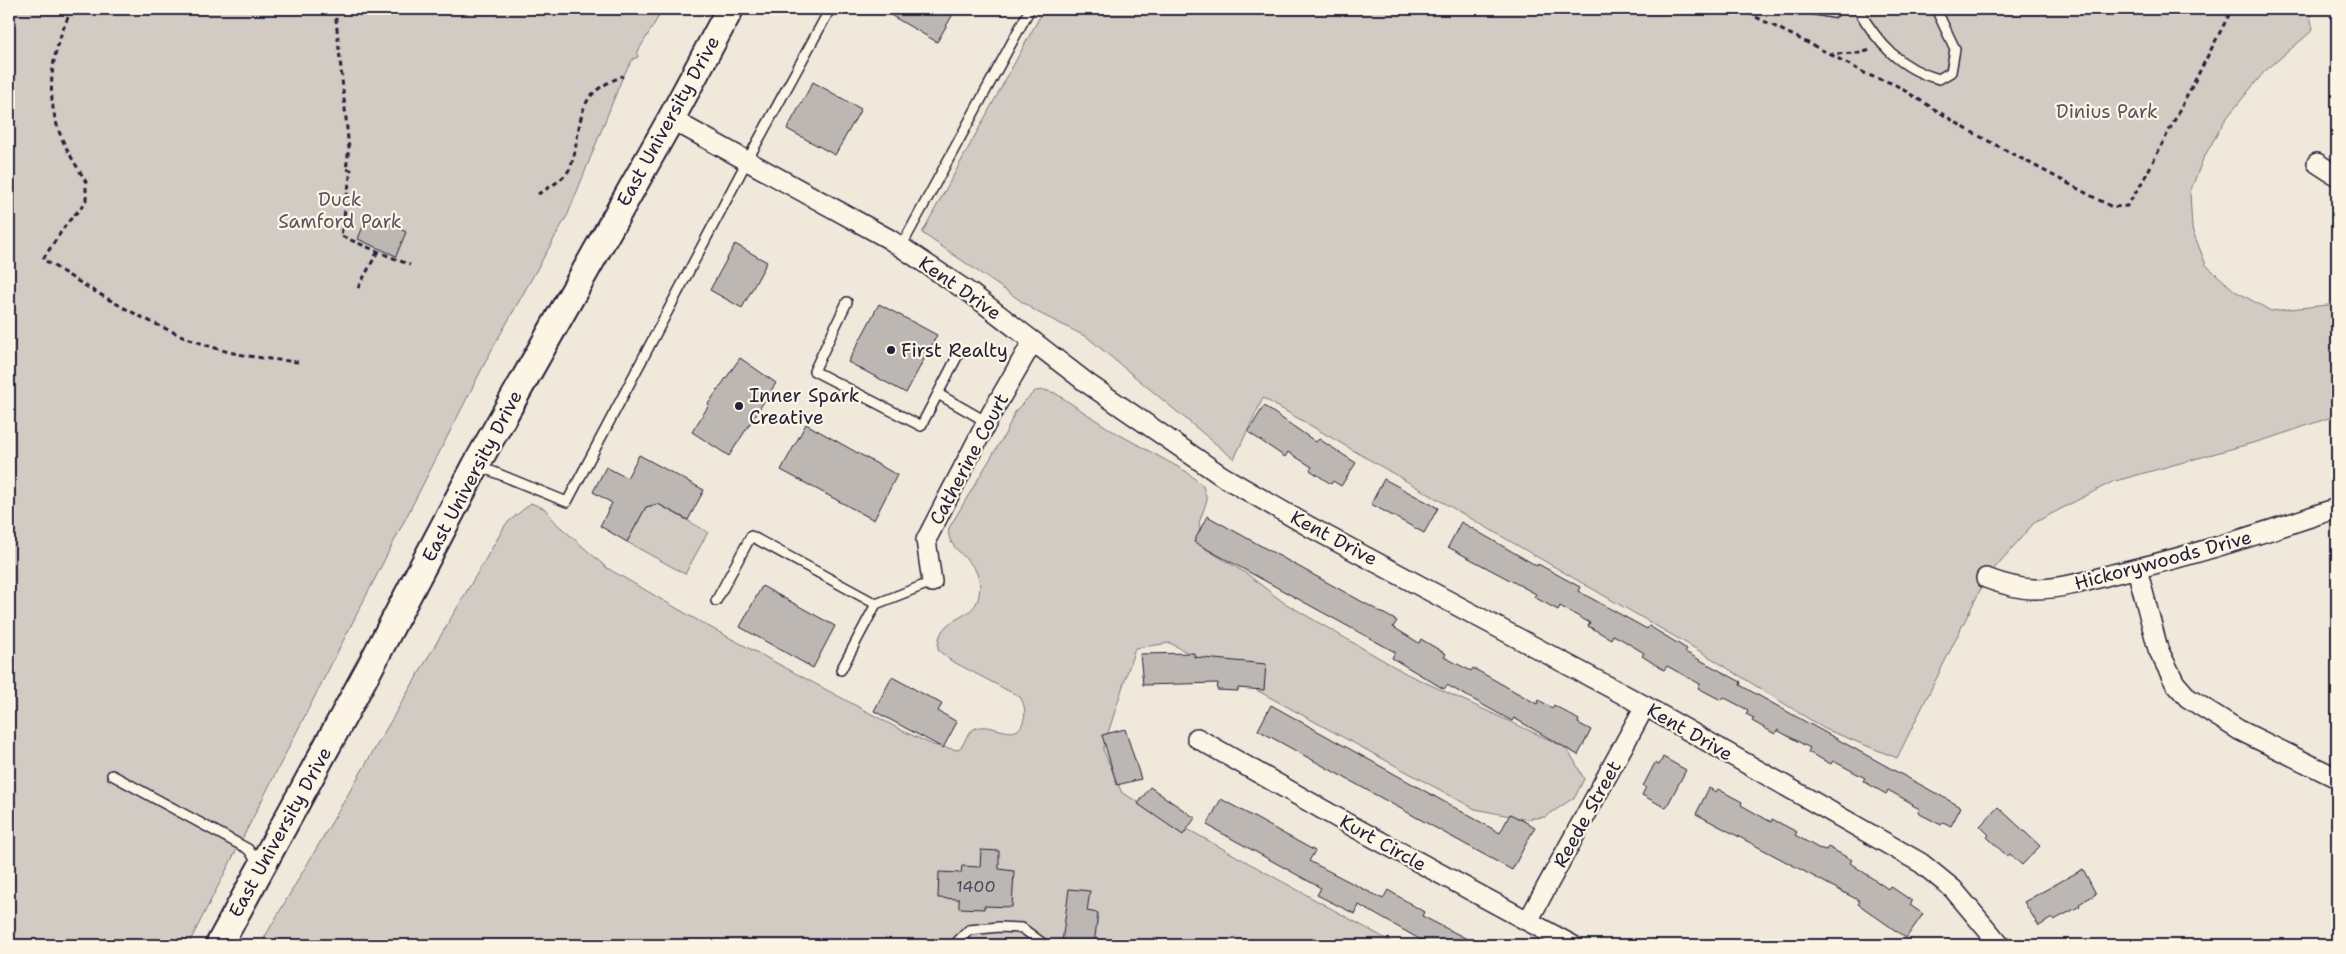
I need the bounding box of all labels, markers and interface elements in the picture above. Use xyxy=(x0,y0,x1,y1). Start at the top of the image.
street label: East University Drive xyxy=(611,31,725,211)
park label: Dinius Park xyxy=(2056,99,2158,124)
park label: Duck Samford Park xyxy=(278,187,402,234)
street label: Kent Drive xyxy=(914,251,1006,325)
place label: First Realty xyxy=(901,338,1008,363)
marker: First Realty xyxy=(885,344,897,356)
place label: Inner Spark Creative xyxy=(749,383,860,430)
street label: East University Drive xyxy=(416,386,528,566)
street label: Catherine Court xyxy=(924,389,1014,529)
marker: Inner Spark Creative xyxy=(733,400,745,412)
street label: Kent Drive xyxy=(1286,505,1382,571)
street label: Hickorywoods Drive xyxy=(2072,524,2254,596)
street label: Kent Drive xyxy=(1643,697,1737,767)
street label: East University Drive xyxy=(223,742,337,922)
street label: Reede Street xyxy=(1547,756,1627,872)
street label: Kurt Circle xyxy=(1335,809,1431,877)
house number: 1400 xyxy=(956,876,996,897)

